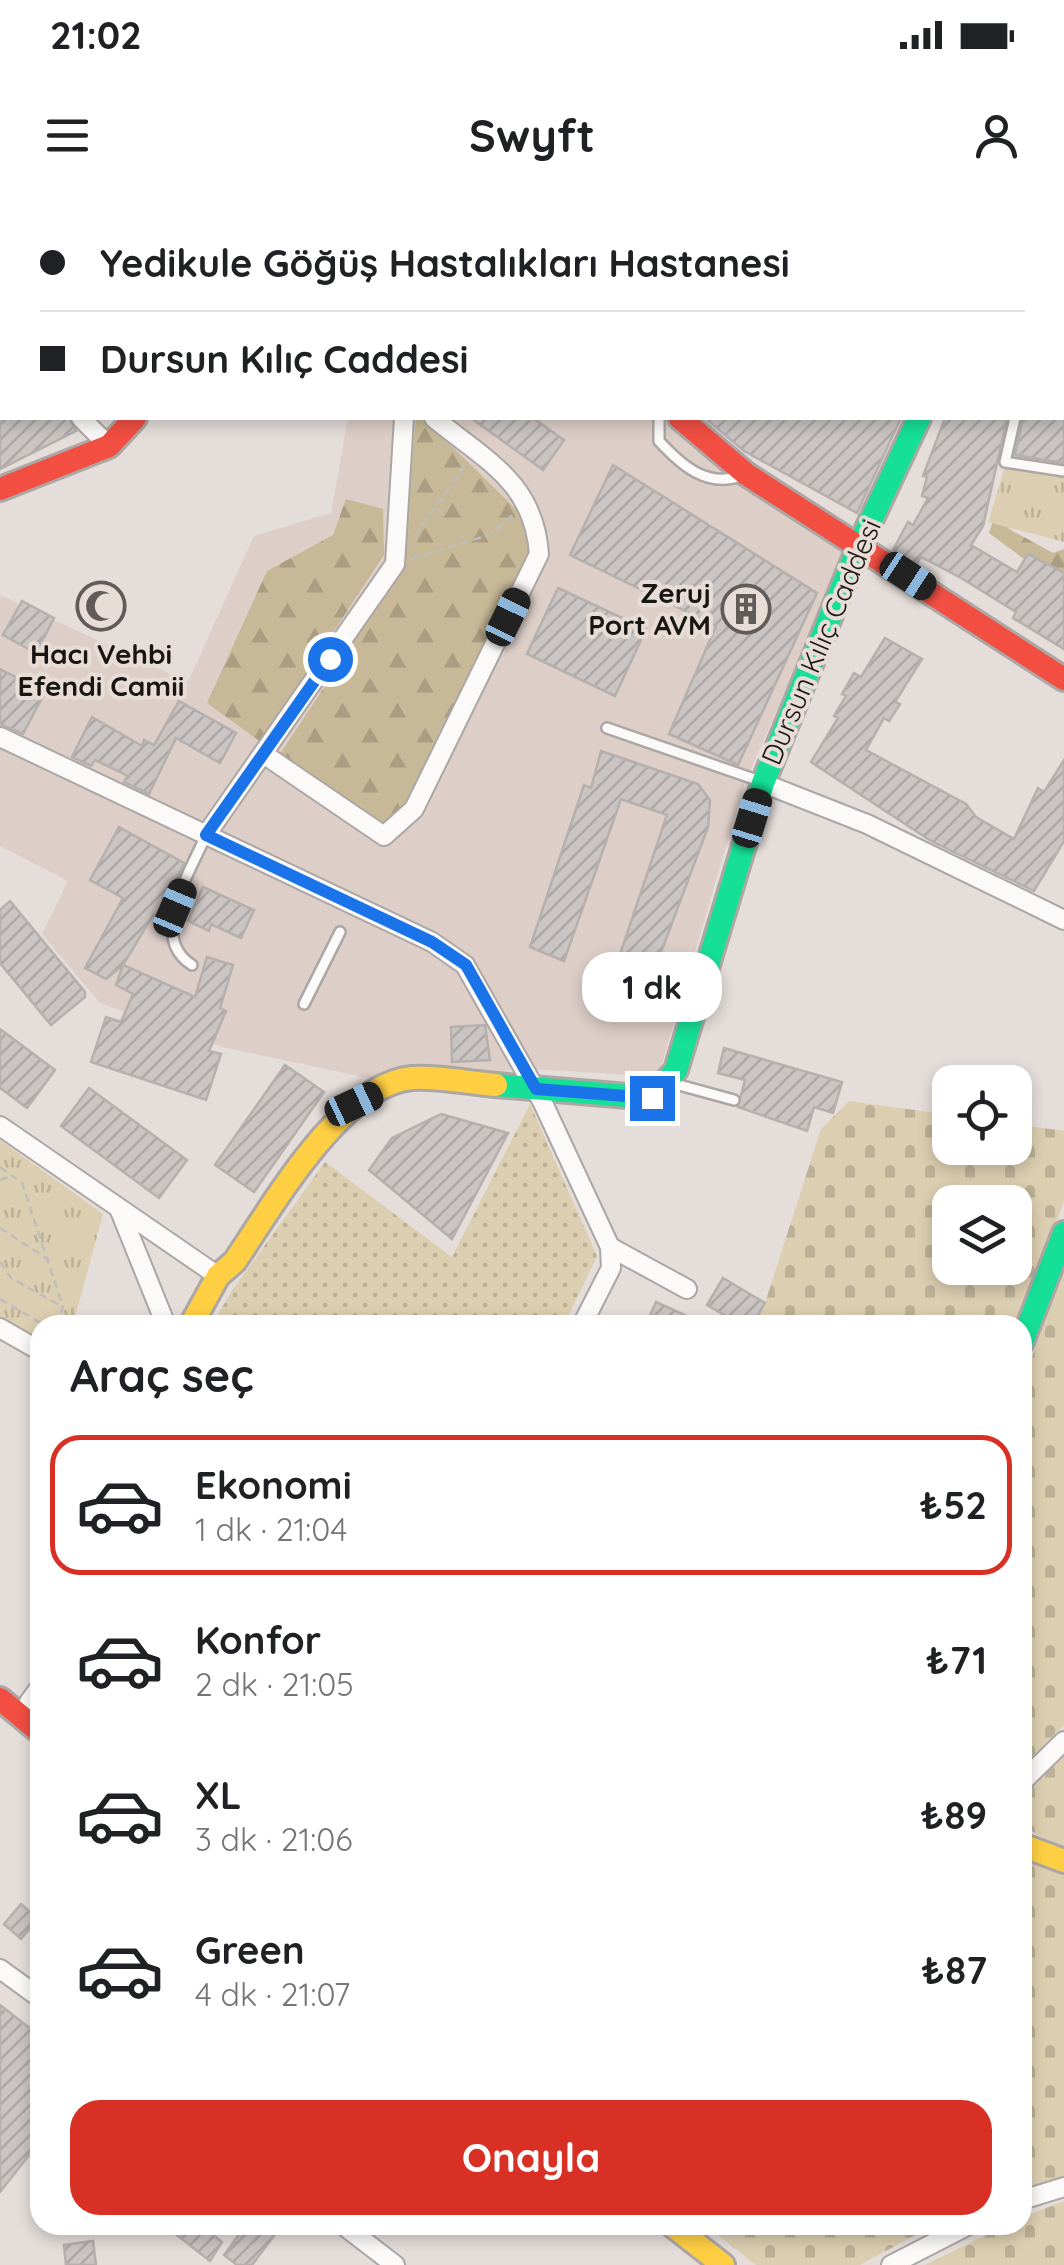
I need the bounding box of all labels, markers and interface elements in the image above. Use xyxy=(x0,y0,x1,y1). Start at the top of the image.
text: 21:02 xyxy=(50,11,142,59)
text: Swyft xyxy=(469,107,595,163)
icon: menu xyxy=(40,108,95,163)
icon: person xyxy=(969,108,1024,163)
text: Yedikule Göğüş Hastalıkları Hastanesi xyxy=(100,239,790,287)
text: Dursun Kılıç Caddesi xyxy=(100,335,469,383)
street label: Dursun Kılıç Caddesi xyxy=(753,514,888,770)
car xyxy=(875,547,941,605)
place label: Zeruj Port AVM xyxy=(588,575,711,642)
mosque icon: Hacı Vehbi Efendi Camii xyxy=(75,580,127,632)
car xyxy=(481,583,535,651)
building icon: Zeruj Port AVM xyxy=(720,583,772,635)
place label: Hacı Vehbi Efendi Camii xyxy=(18,636,184,703)
route start xyxy=(308,637,353,682)
car xyxy=(729,785,775,851)
car xyxy=(149,875,201,941)
callout: 1 dk xyxy=(582,953,722,1023)
text: 1 dk xyxy=(622,967,682,1007)
map controls xyxy=(932,1065,1032,1285)
button: locate xyxy=(932,1065,1032,1165)
route end xyxy=(630,1076,675,1121)
car xyxy=(320,1078,388,1130)
button: layers xyxy=(932,1185,1032,1285)
text: Araç seç xyxy=(70,1347,254,1403)
icon: car xyxy=(75,1460,165,1550)
text: Ekonomi xyxy=(195,1461,352,1509)
text: ₺52 xyxy=(919,1481,987,1529)
text: 1 dk · 21:04 xyxy=(195,1509,347,1549)
icon: car xyxy=(75,1615,165,1705)
text: Konfor xyxy=(195,1616,321,1664)
text: ₺71 xyxy=(926,1636,987,1684)
text: 2 dk · 21:05 xyxy=(195,1664,354,1704)
icon: car xyxy=(75,1770,165,1860)
text: XL xyxy=(195,1771,241,1819)
text: ₺89 xyxy=(921,1791,987,1839)
text: 3 dk · 21:06 xyxy=(195,1819,353,1859)
icon: car xyxy=(75,1925,165,2015)
text: Green xyxy=(195,1926,305,1974)
text: ₺87 xyxy=(921,1946,987,1994)
text: 4 dk · 21:07 xyxy=(195,1974,350,2014)
button: Onayla xyxy=(70,2100,992,2215)

